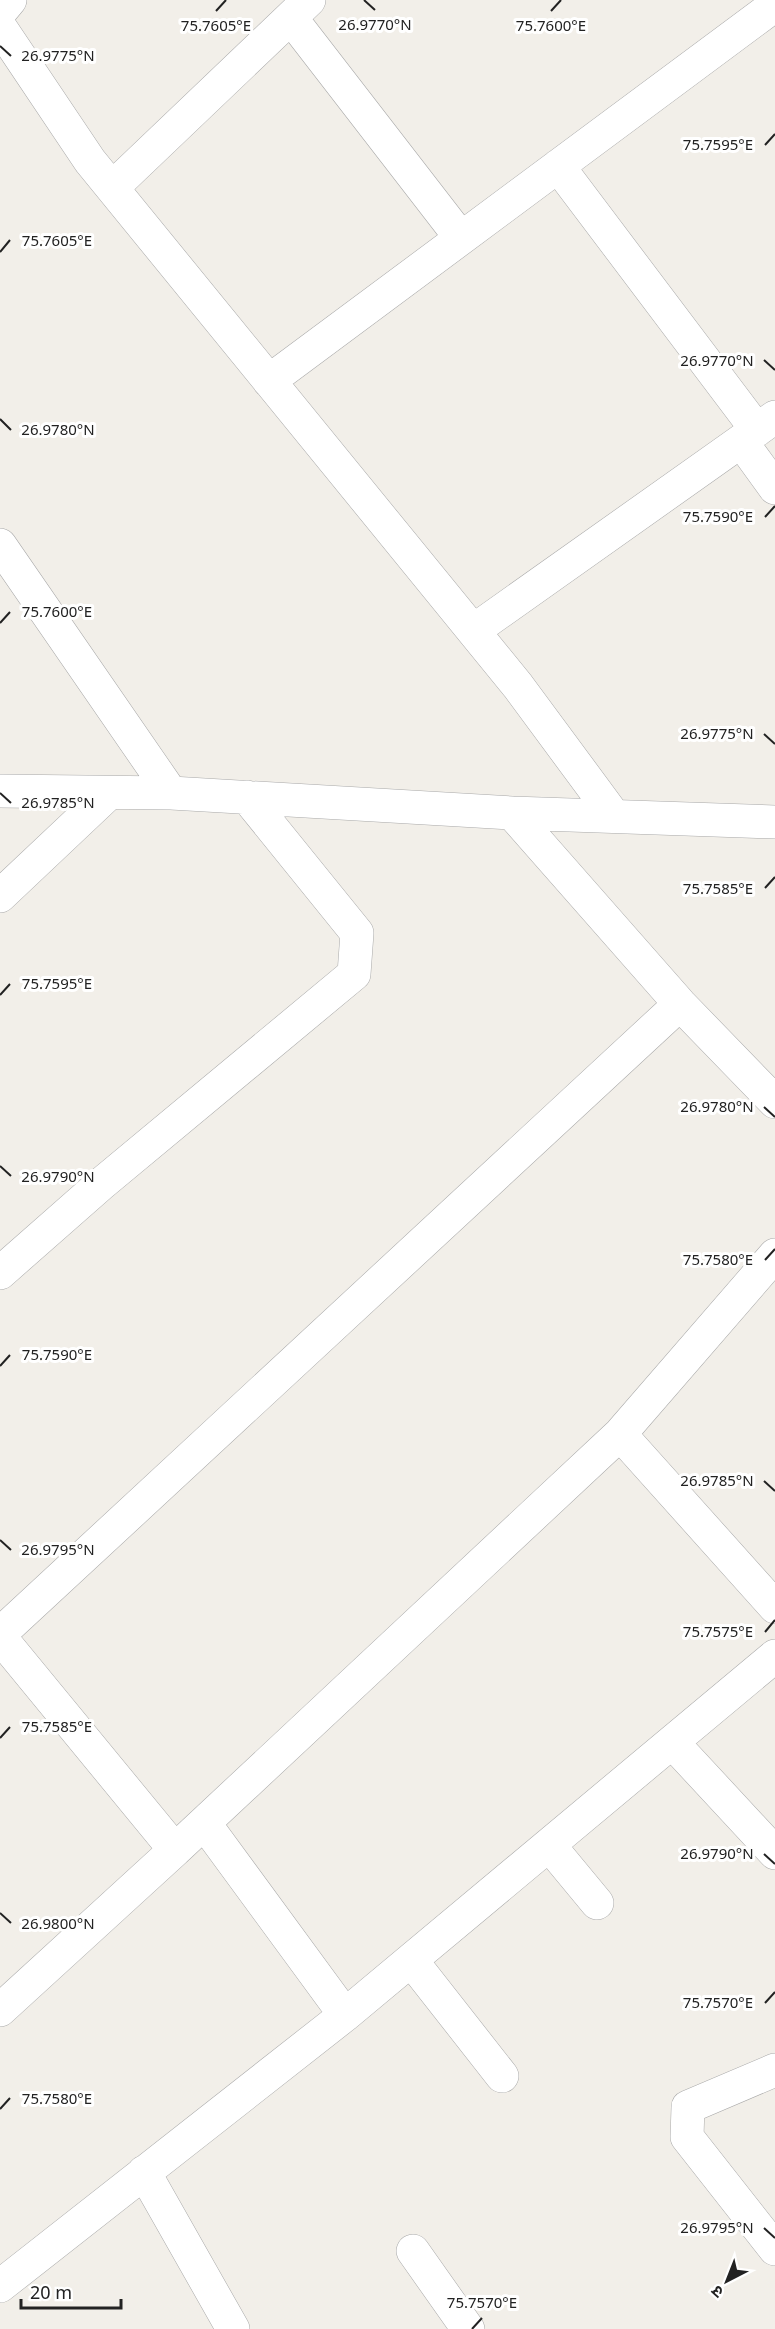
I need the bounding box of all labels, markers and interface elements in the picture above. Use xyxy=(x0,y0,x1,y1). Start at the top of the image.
text: 26.9770°N xyxy=(338,14,412,34)
text: 75.7605°E xyxy=(181,15,251,35)
text: 75.7600°E xyxy=(516,15,586,35)
text: 26.9775°N xyxy=(21,45,95,65)
text: 75.7595°E xyxy=(683,134,753,154)
text: 75.7605°E xyxy=(22,230,92,250)
text: 26.9770°N xyxy=(680,350,754,370)
text: 26.9780°N xyxy=(21,419,95,439)
text: 75.7590°E xyxy=(683,506,753,526)
text: 75.7600°E xyxy=(22,601,92,621)
text: 26.9775°N xyxy=(680,723,754,743)
text: 26.9785°N xyxy=(21,792,95,812)
text: 75.7585°E xyxy=(683,878,753,898)
text: 75.7595°E xyxy=(22,973,92,993)
text: 26.9780°N xyxy=(680,1096,754,1116)
text: 26.9790°N xyxy=(21,1166,95,1186)
text: 75.7580°E xyxy=(683,1249,753,1269)
text: 75.7590°E xyxy=(22,1344,92,1364)
text: 26.9785°N xyxy=(680,1470,754,1490)
text: 26.9795°N xyxy=(21,1539,95,1559)
text: 75.7575°E xyxy=(683,1621,753,1641)
text: 75.7585°E xyxy=(22,1716,92,1736)
text: 26.9790°N xyxy=(680,1843,754,1863)
text: 26.9800°N xyxy=(21,1913,95,1933)
text: 75.7570°E xyxy=(683,1992,753,2012)
text: 75.7580°E xyxy=(22,2088,92,2108)
text: 26.9795°N xyxy=(680,2217,754,2237)
north arrow xyxy=(697,2251,757,2311)
scale bar xyxy=(21,2272,122,2310)
text: 20 m xyxy=(30,2280,72,2304)
text: उ xyxy=(706,2280,728,2303)
text: 75.7570°E xyxy=(447,2292,517,2312)

